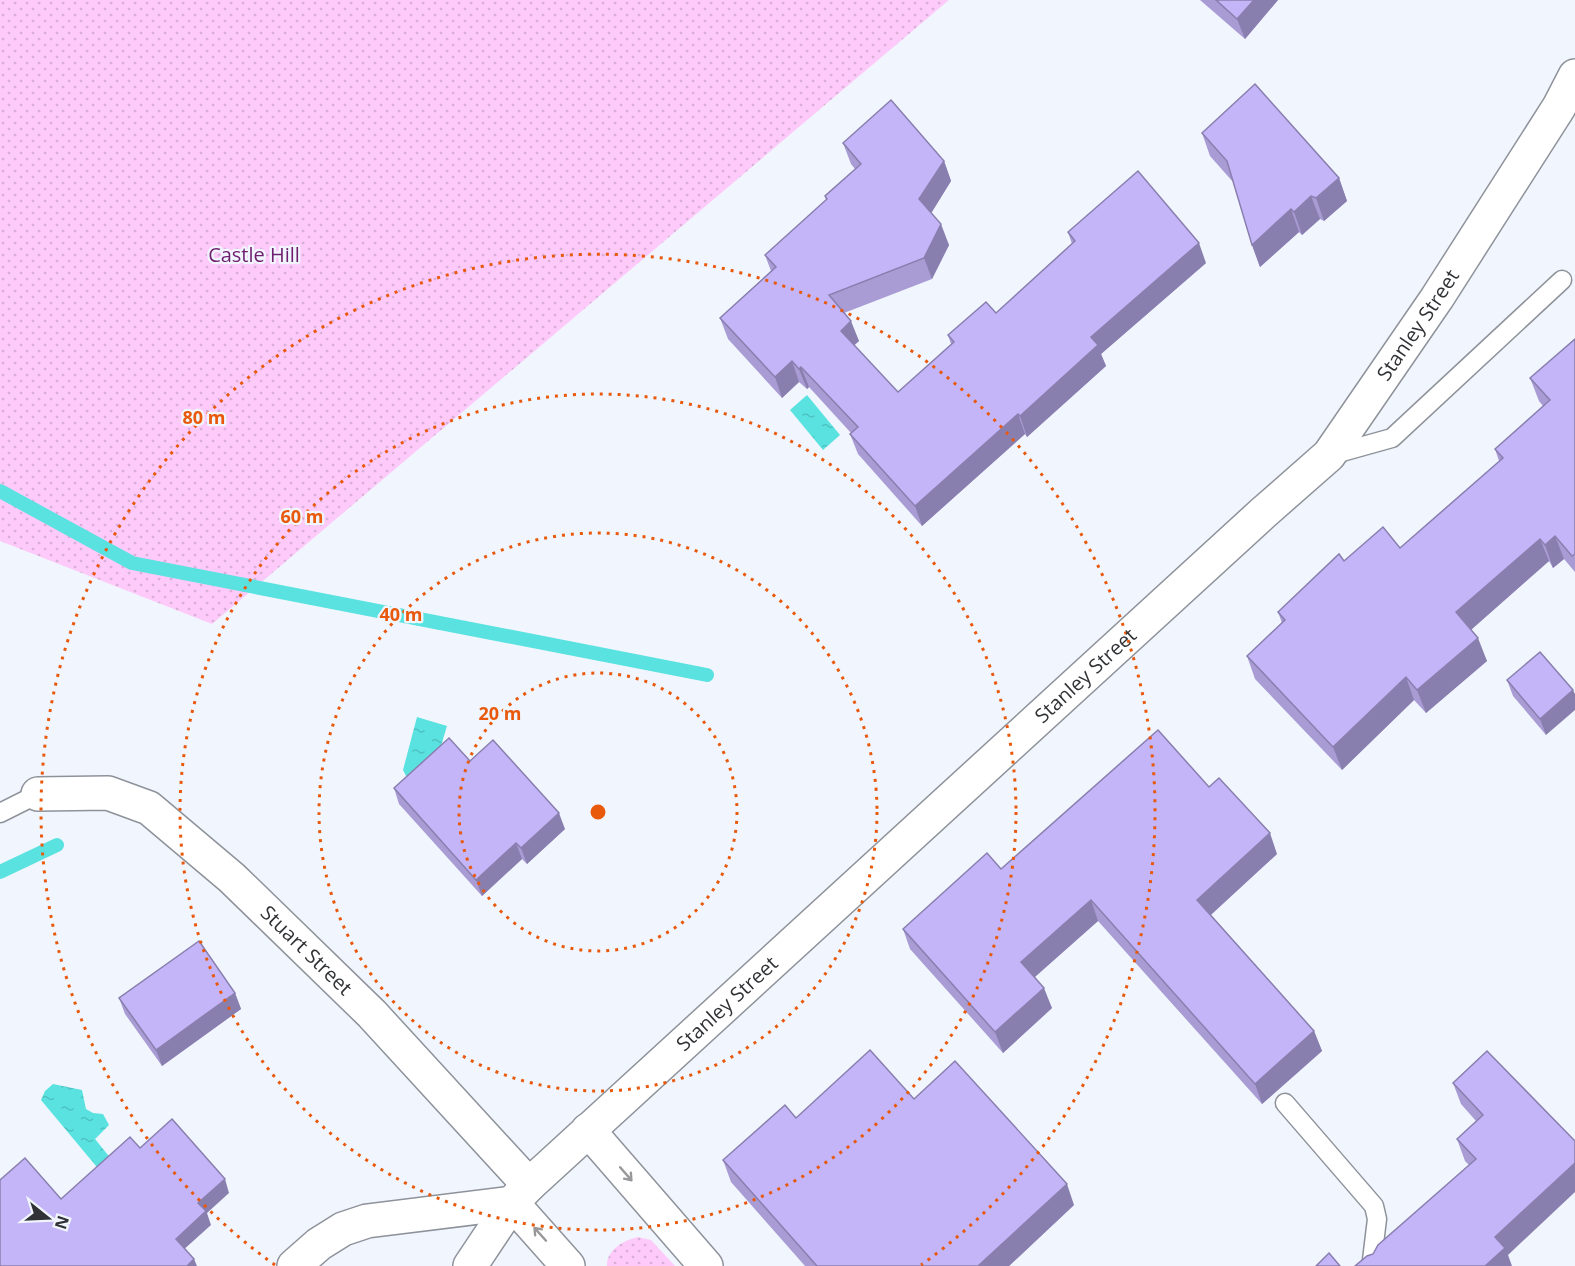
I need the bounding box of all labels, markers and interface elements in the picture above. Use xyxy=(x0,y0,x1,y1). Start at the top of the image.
park label: Castle Hill xyxy=(208,241,300,268)
street label: Stanley Street xyxy=(1370,264,1465,386)
text: 80 m xyxy=(183,405,225,429)
text: 60 m xyxy=(281,504,323,528)
text: 40 m xyxy=(380,602,422,626)
street label: Stanley Street xyxy=(1029,622,1142,729)
text: 20 m xyxy=(479,701,521,725)
centre of rings xyxy=(588,802,608,822)
street label: Stuart Street xyxy=(255,899,358,1001)
street label: Stanley Street xyxy=(670,950,783,1057)
one-way arrow xyxy=(619,1167,633,1182)
north arrow xyxy=(18,1188,78,1248)
text: N xyxy=(50,1213,75,1232)
one-way arrow xyxy=(533,1227,547,1242)

